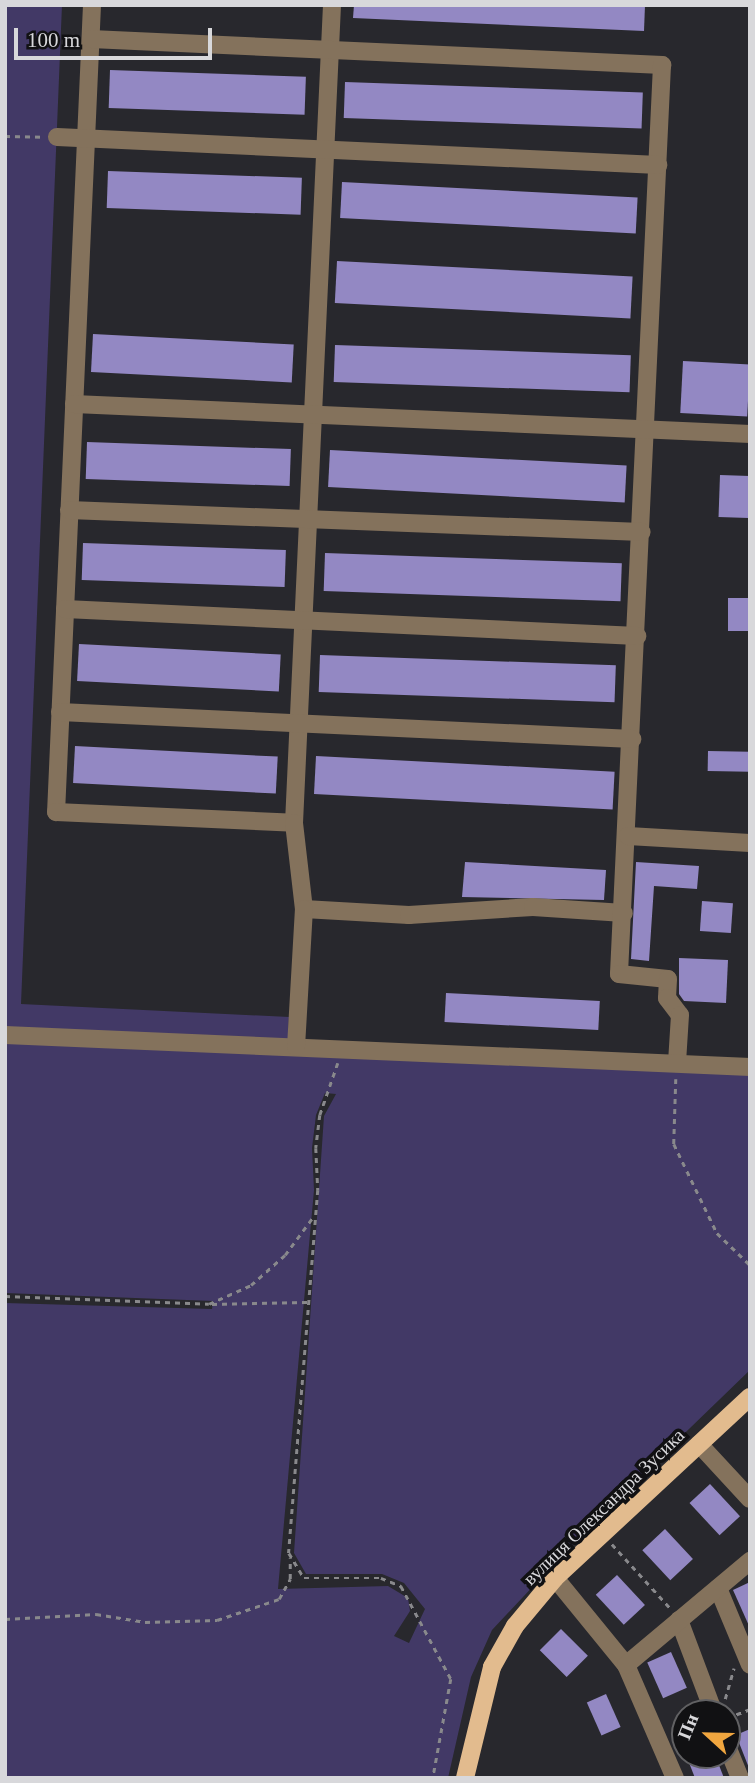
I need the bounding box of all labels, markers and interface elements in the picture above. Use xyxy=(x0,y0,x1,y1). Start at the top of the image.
scale bar xyxy=(18,14,215,58)
text: 100 m xyxy=(27,28,80,52)
street label: вулиця Олександра Зусика xyxy=(519,1424,689,1590)
north arrow xyxy=(671,1699,741,1769)
text: Пн xyxy=(673,1711,702,1743)

